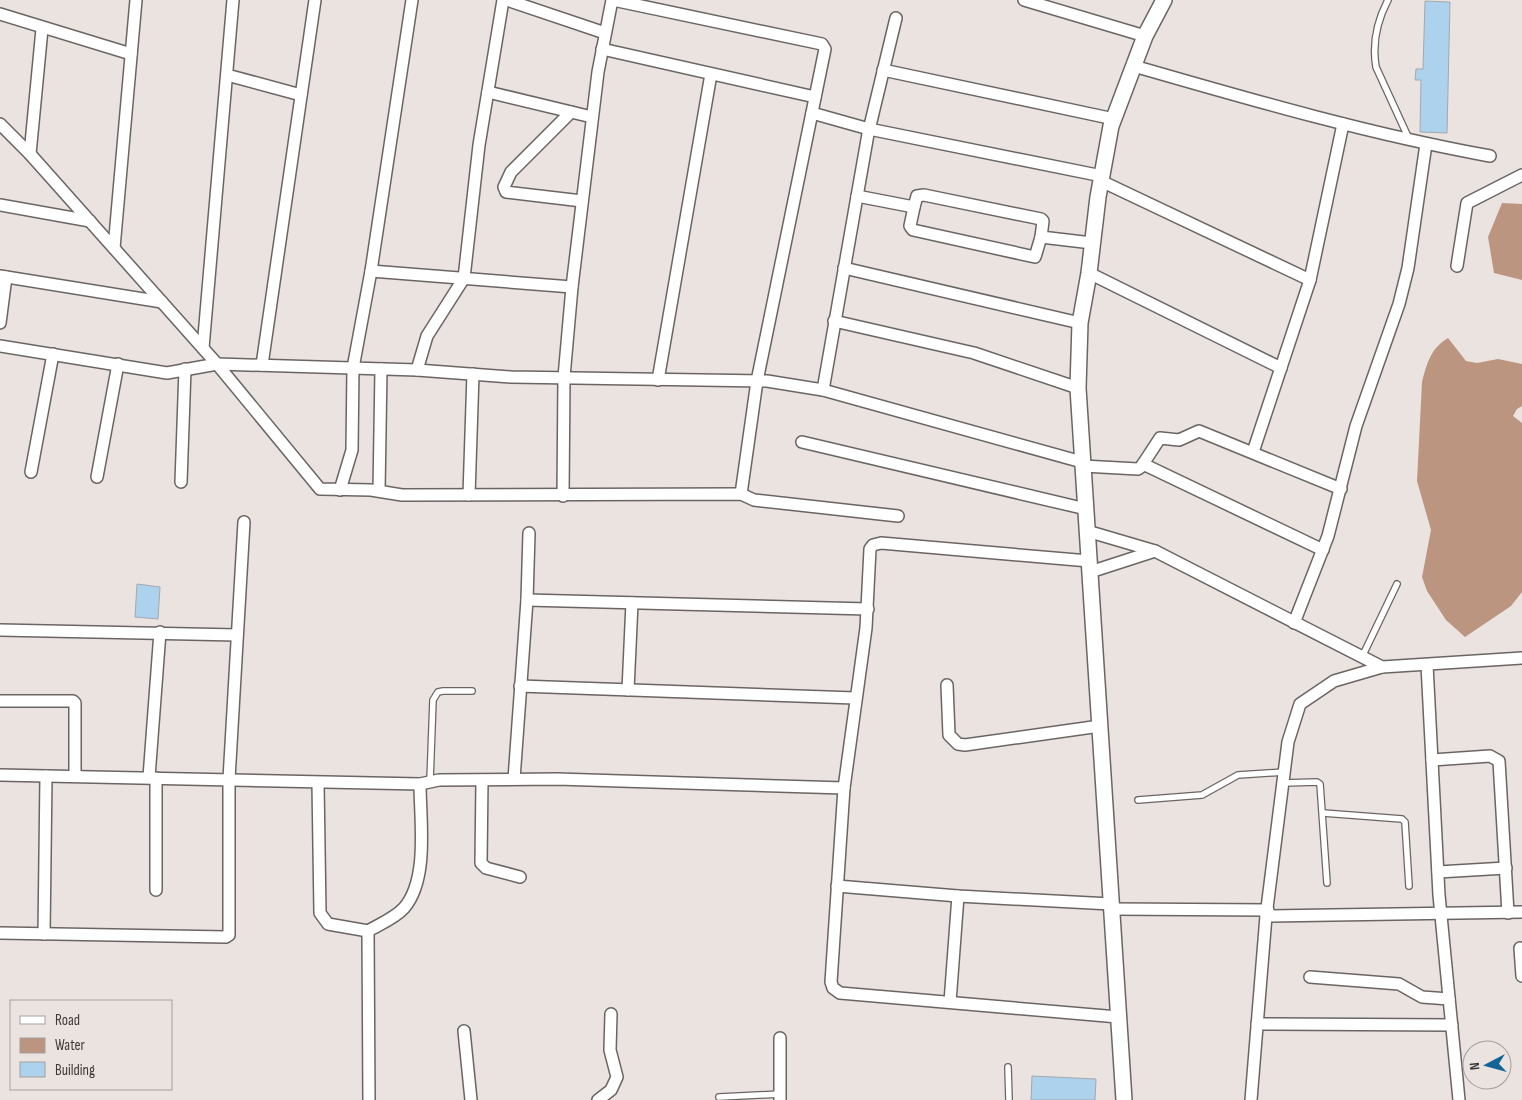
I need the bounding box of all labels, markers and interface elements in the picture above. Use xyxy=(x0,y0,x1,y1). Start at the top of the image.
legend xyxy=(10,1000,172,1090)
text: Road xyxy=(55,1011,80,1030)
text: Water xyxy=(55,1036,86,1055)
north arrow xyxy=(1462,1040,1512,1090)
text: Building xyxy=(55,1061,95,1080)
text: N xyxy=(1466,1062,1483,1071)

